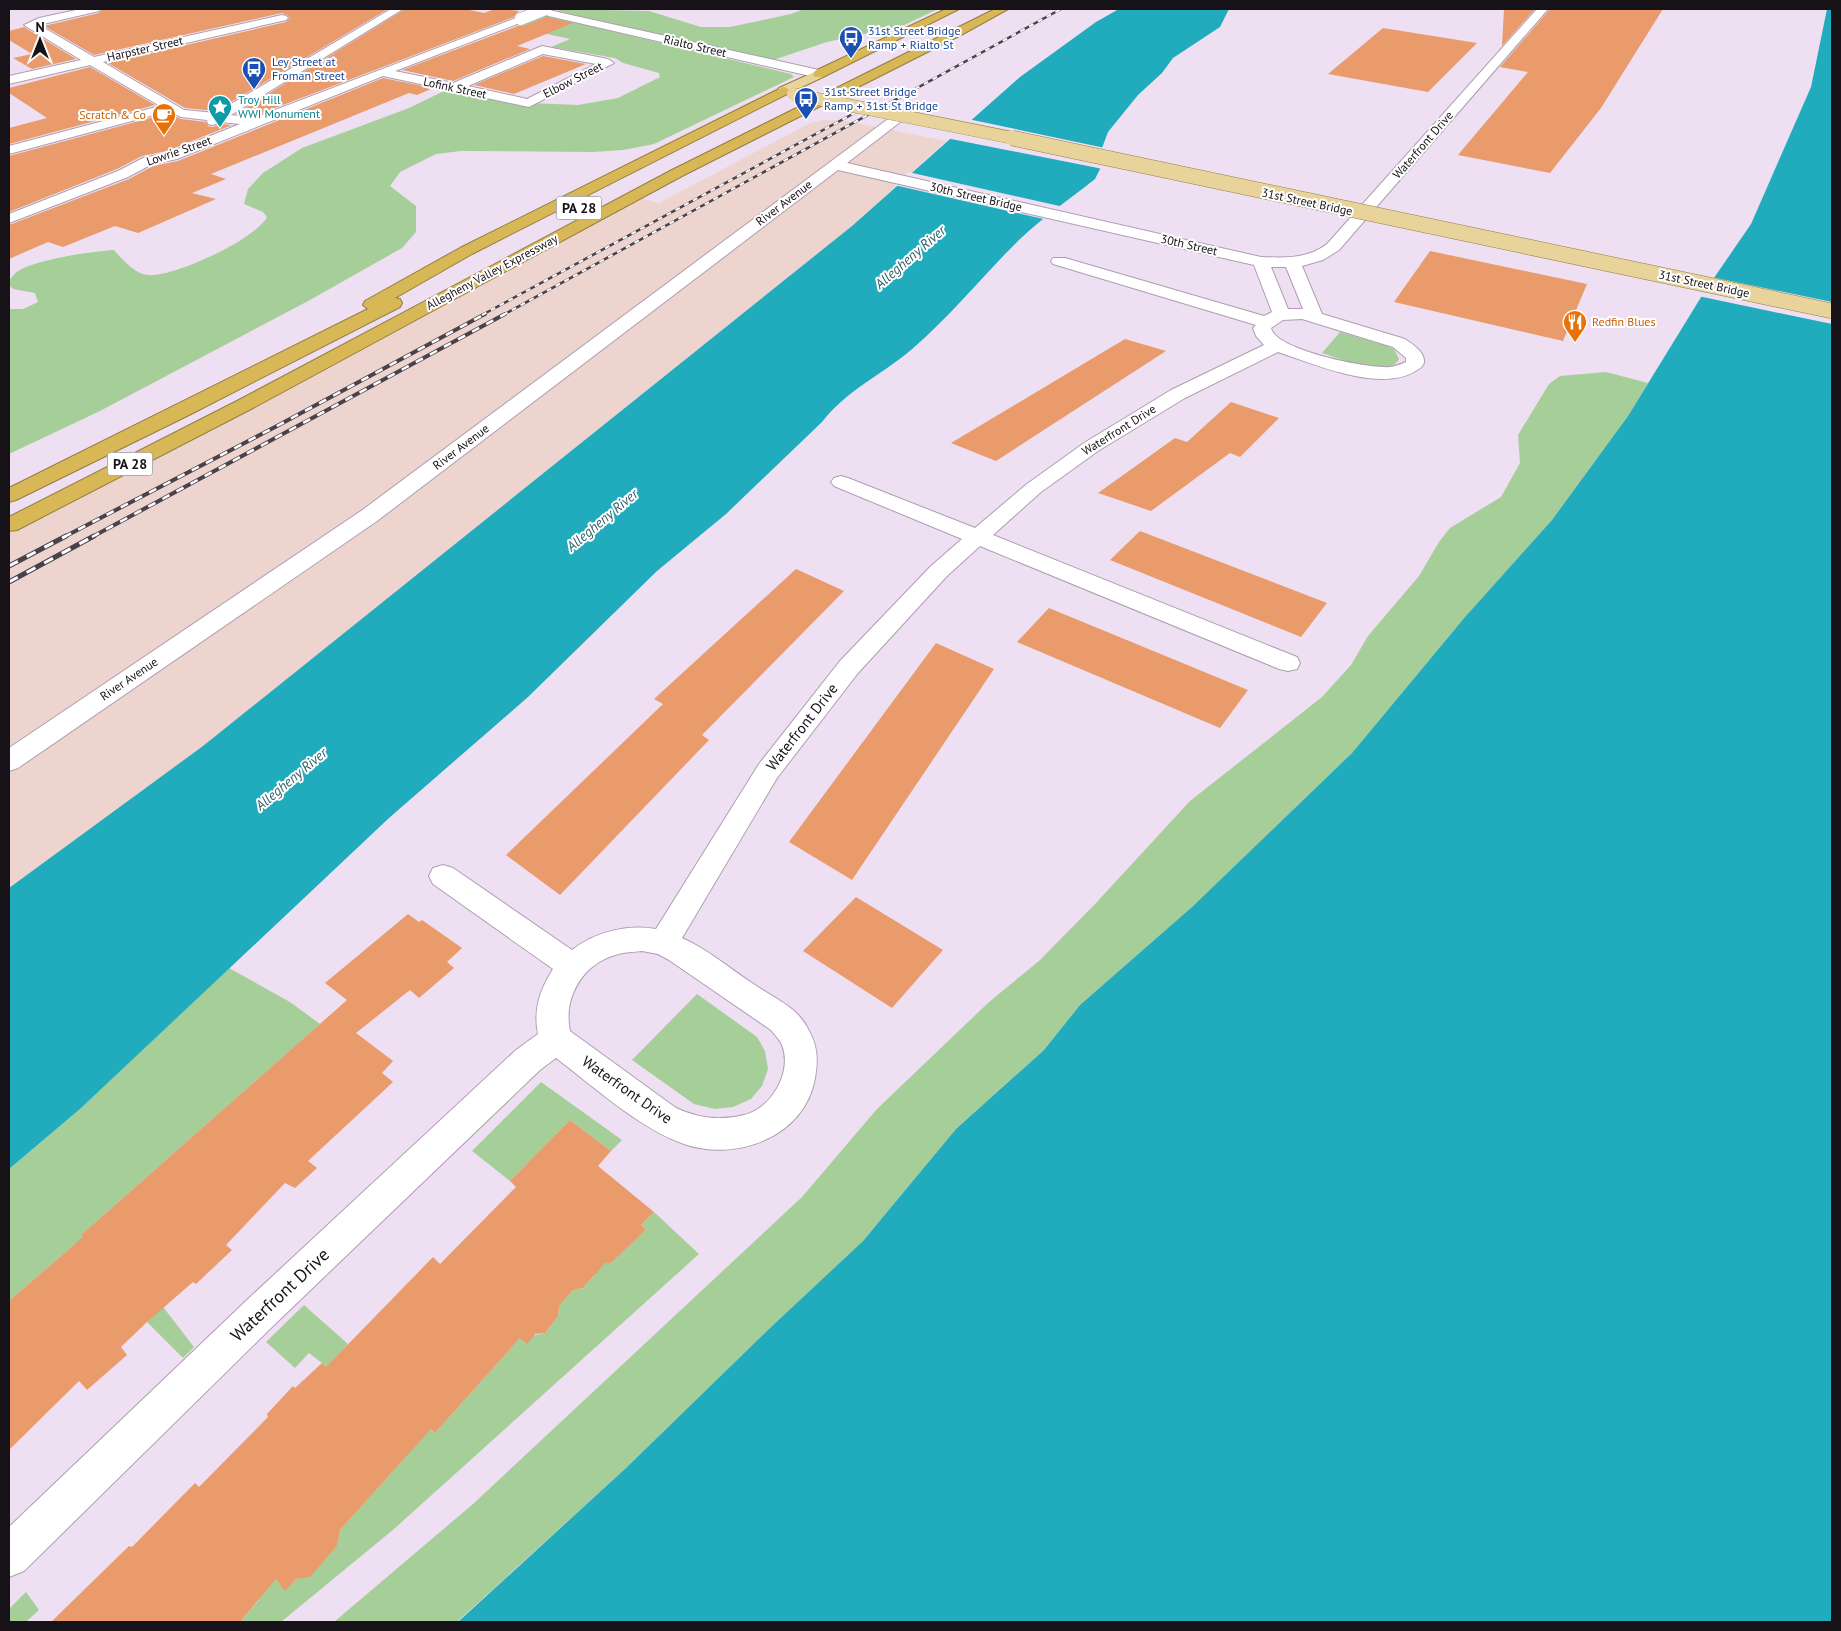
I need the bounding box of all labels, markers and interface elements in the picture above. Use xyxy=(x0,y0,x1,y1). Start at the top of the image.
north arrow xyxy=(15,15,65,65)
text: N xyxy=(35,18,45,36)
place label: 31st Street Bridge Ramp + Rialto St xyxy=(868,23,961,52)
bus stop icon: 31st Street Bridge Ramp + Rialto St xyxy=(838,25,864,59)
street label: Rialto Street xyxy=(662,31,728,60)
street label: Harpster Street xyxy=(105,32,184,65)
place label: Ley Street at Froman Street xyxy=(272,54,345,83)
bus stop icon: Ley Street at Froman Street xyxy=(241,56,267,90)
street label: Elbow Street xyxy=(540,58,605,101)
street label: Lofink Street xyxy=(422,73,488,102)
place label: 31st Street Bridge Ramp + 31st St Bridge xyxy=(824,84,938,113)
bus stop icon: 31st Street Bridge Ramp + 31st St Bridge xyxy=(793,86,819,120)
place label: Troy Hill WWI Monument xyxy=(238,92,320,121)
place icon: Troy Hill WWI Monument xyxy=(207,94,233,128)
cafe icon: Scratch & Co xyxy=(151,102,177,136)
place label: Scratch & Co xyxy=(79,107,146,122)
street label: Waterfront Drive xyxy=(1389,108,1456,182)
street label: Lowrie Street xyxy=(144,132,213,169)
street label: River Avenue xyxy=(753,177,815,229)
street label: 30th Street Bridge xyxy=(929,179,1024,214)
street label: 31st Street Bridge xyxy=(1260,185,1354,218)
road number: PA 28 xyxy=(556,197,602,220)
water label: Allegheny River xyxy=(870,220,950,293)
street label: Allegheny Valley Expressway xyxy=(423,230,560,313)
street label: 30th Street xyxy=(1159,231,1219,258)
street label: 31st Street Bridge xyxy=(1657,267,1751,300)
restaurant icon: Redfin Blues xyxy=(1562,309,1588,343)
place label: Redfin Blues xyxy=(1592,314,1656,329)
street label: Waterfront Drive xyxy=(1079,401,1159,458)
street label: River Avenue xyxy=(430,421,492,473)
road number: PA 28 xyxy=(108,452,152,476)
water label: Allegheny River xyxy=(562,484,643,556)
street label: River Avenue xyxy=(97,654,160,703)
street label: Waterfront Drive xyxy=(762,679,842,774)
water label: Allegheny River xyxy=(251,743,332,815)
street label: Waterfront Drive xyxy=(579,1051,676,1128)
street label: Waterfront Drive xyxy=(225,1243,334,1346)

